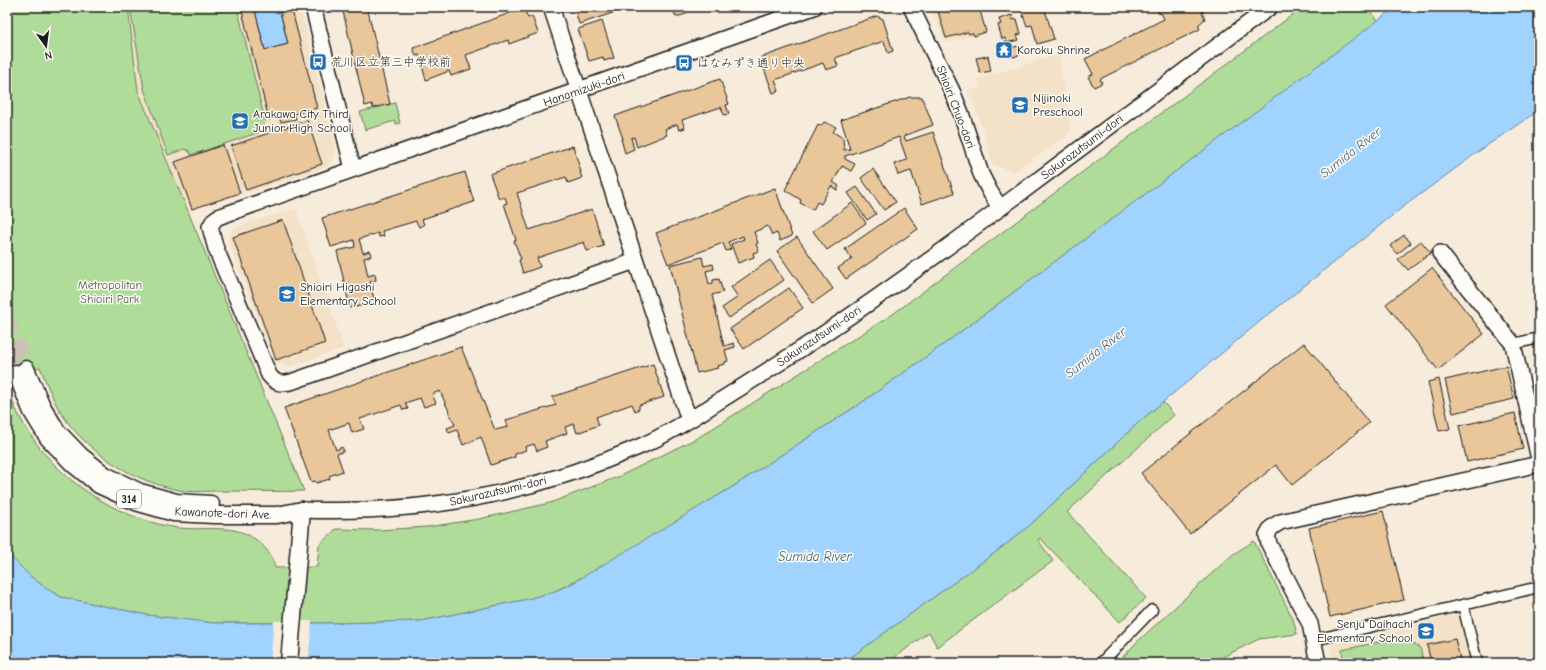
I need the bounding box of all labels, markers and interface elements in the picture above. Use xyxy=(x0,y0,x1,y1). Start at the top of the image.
north arrow xyxy=(26,26,66,66)
temple icon: Koroku Shrine xyxy=(994,40,1014,60)
place label: Koroku Shrine xyxy=(1017,43,1090,57)
text: N xyxy=(43,48,53,62)
bus stop icon: 荒川区立第三中学校前 xyxy=(308,52,328,72)
bus stop icon: はなみずき通り中央 xyxy=(674,53,694,73)
place label: 荒川区立第三中学校前 xyxy=(331,55,451,69)
place label: はなみずき通り中央 xyxy=(697,56,805,70)
street label: Shioiri Chuo-dori xyxy=(934,64,978,150)
street label: Hanamizuki-dori xyxy=(541,69,627,109)
place label: Nijinoki Preschool xyxy=(1033,91,1083,119)
school or university icon: Nijinoki Preschool xyxy=(1010,95,1030,115)
place label: Arakawa City Third Junior High School xyxy=(253,107,351,135)
school or university icon: Arakawa City Third Junior High School xyxy=(230,111,250,131)
street label: Sakurazutsumi-dori xyxy=(1038,112,1126,182)
water label: Sumida River xyxy=(1317,123,1385,181)
park label: Metropolitan Shioiri Park xyxy=(78,278,142,306)
place label: Shioiri Higashi Elementary School xyxy=(300,280,396,308)
school or university icon: Shioiri Higashi Elementary School xyxy=(277,284,297,304)
street label: Sakurazutsumi-dori xyxy=(774,302,864,370)
water label: Sumida River xyxy=(1062,323,1130,381)
street label: Sakurazutsumi-dori xyxy=(448,473,548,509)
road number: 314 xyxy=(117,490,141,508)
street label: Kawanote-dori Ave. xyxy=(174,504,272,522)
water label: Sumida River xyxy=(778,549,853,564)
place label: Senju Daihachi Elementary School xyxy=(1317,617,1413,645)
school or university icon: Senju Daihachi Elementary School xyxy=(1416,621,1436,641)

